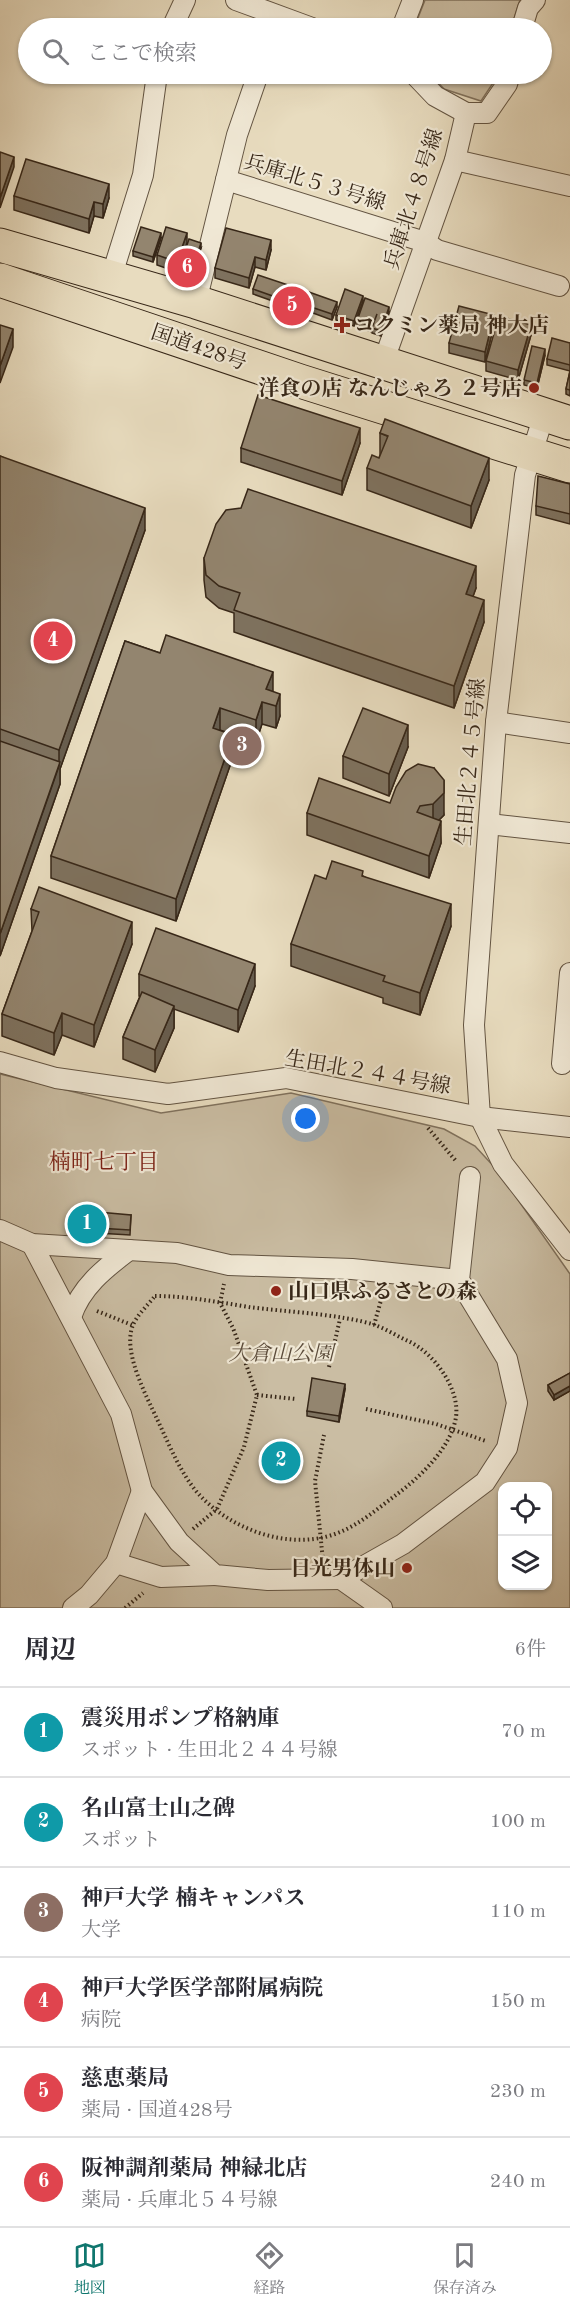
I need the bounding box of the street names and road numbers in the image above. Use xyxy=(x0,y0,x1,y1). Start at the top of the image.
street label: 兵庫北４８号線 xyxy=(380,126,447,273)
street label: 兵庫北５３号線 xyxy=(241,150,389,215)
street label: 国道428号 xyxy=(148,320,250,375)
street label: 生田北２４５号線 xyxy=(452,677,489,847)
street label: 生田北２４４号線 xyxy=(283,1047,453,1098)

